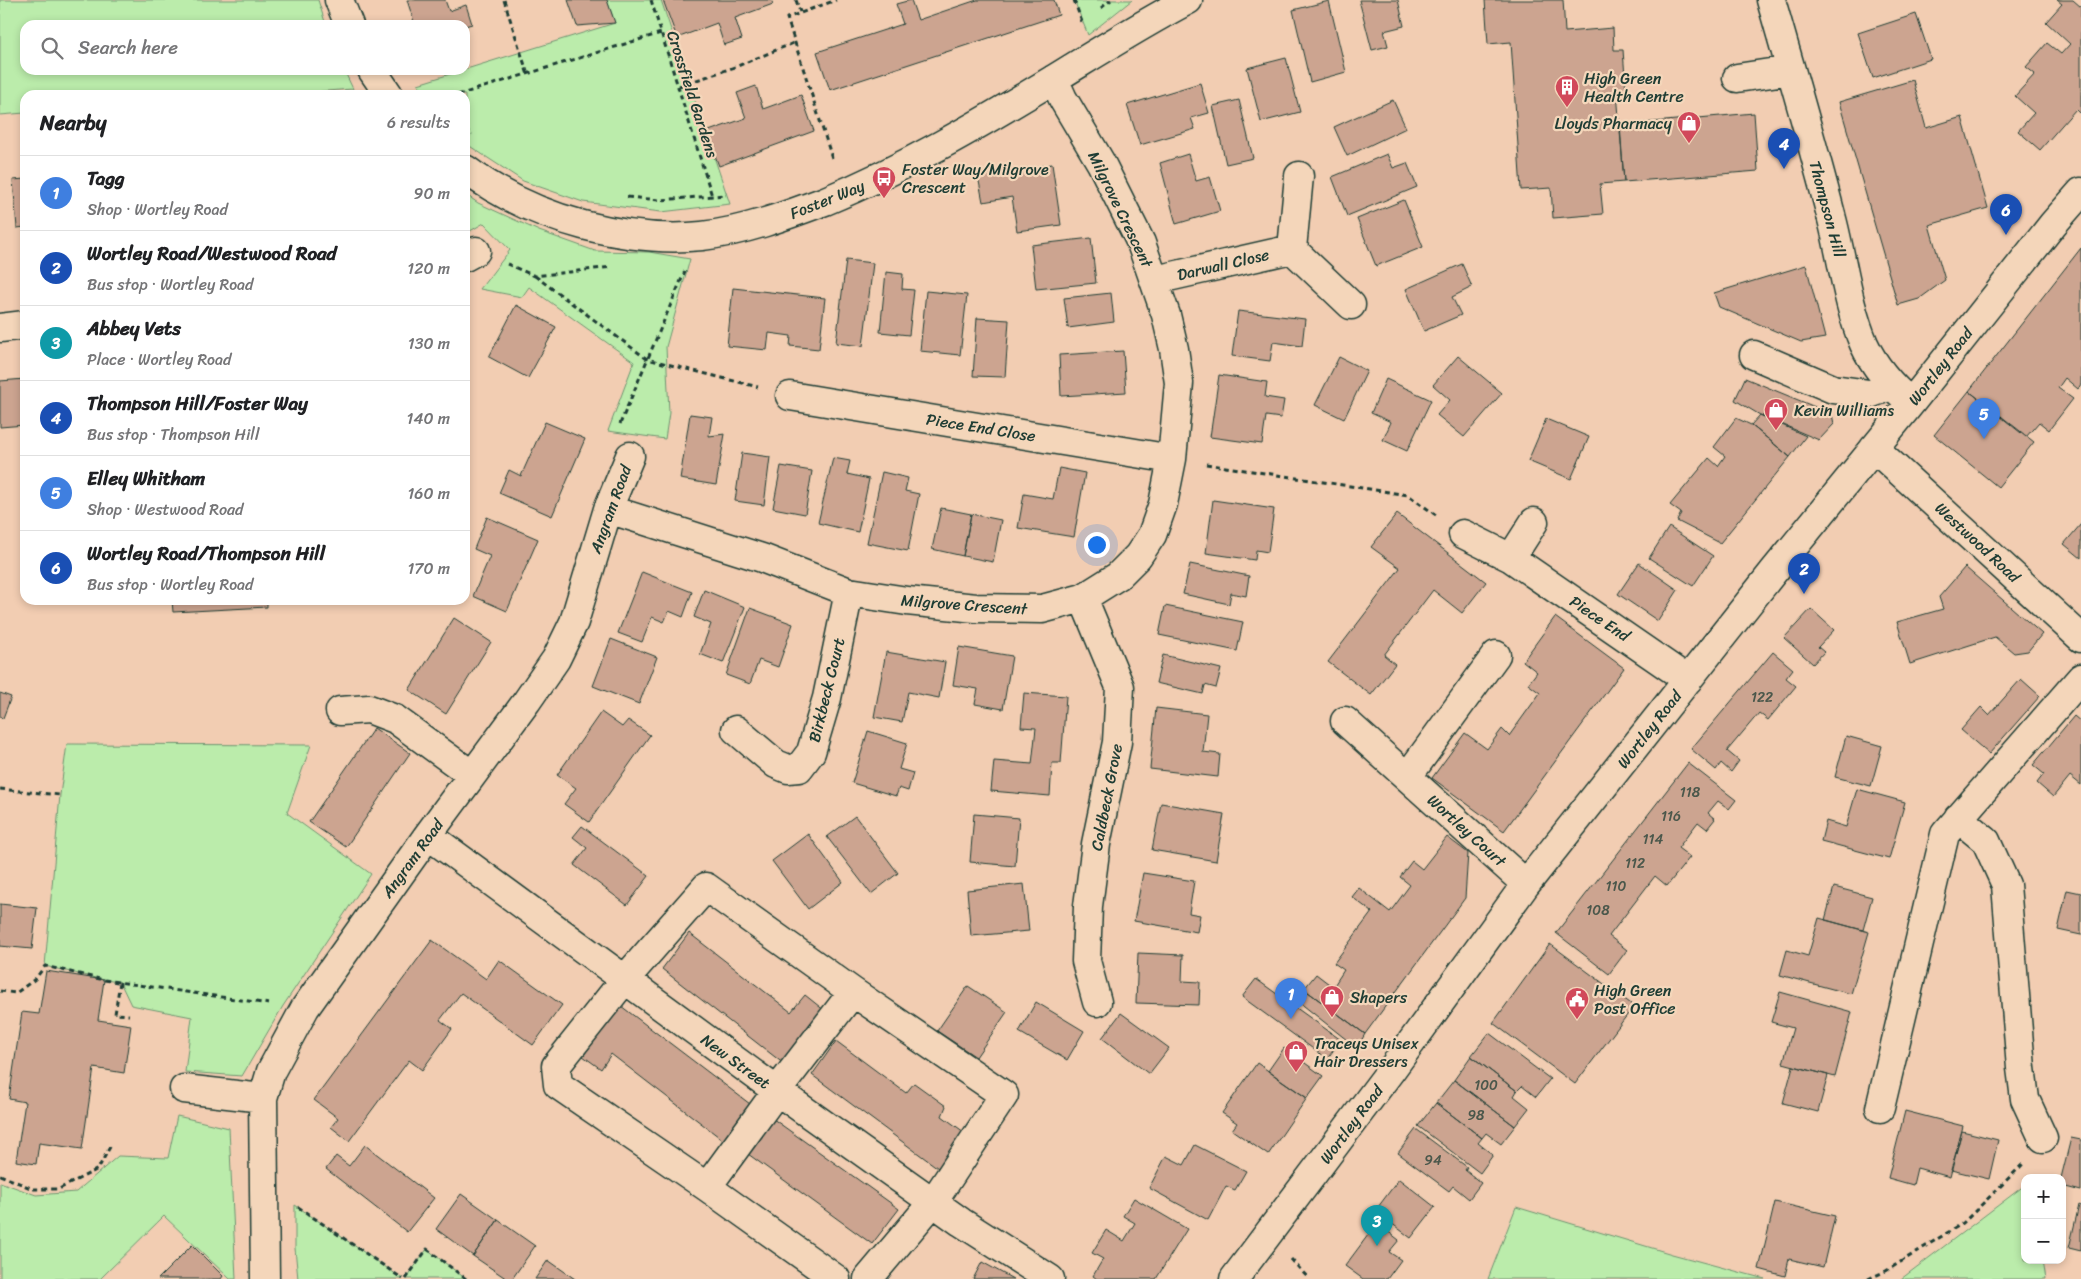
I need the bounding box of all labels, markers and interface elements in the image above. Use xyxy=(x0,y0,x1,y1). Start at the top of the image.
search box xyxy=(20,20,470,75)
street label: Crossfield Gardens xyxy=(658,27,727,162)
text: Search here xyxy=(78,31,178,64)
icon: search xyxy=(38,34,66,62)
place label: High Green Health Centre xyxy=(1584,64,1684,111)
building icon: High Green Health Centre xyxy=(1554,74,1580,108)
text: Nearby xyxy=(40,104,106,142)
text: 6 results xyxy=(387,108,450,137)
place label: Lloyds Pharmacy xyxy=(1554,109,1673,138)
shop icon: Lloyds Pharmacy xyxy=(1676,110,1702,144)
pin: 4 xyxy=(1768,128,1800,169)
street label: Milgrove Crescent xyxy=(1080,146,1162,273)
place label: Foster Way/Milgrove Crescent xyxy=(902,155,1049,202)
street label: Thompson Hill xyxy=(1801,157,1854,261)
text: Tagg xyxy=(87,162,125,195)
bus stop icon: Foster Way/Milgrove Crescent xyxy=(871,165,897,199)
street label: Foster Way xyxy=(785,171,870,228)
text: 1 xyxy=(53,179,59,208)
text: 90 m xyxy=(414,179,450,208)
pin: 6 xyxy=(1990,194,2022,235)
text: Shop · Wortley Road xyxy=(87,195,228,224)
text: Wortley Road/Westwood Road xyxy=(87,237,337,270)
street label: Darwall Close xyxy=(1174,240,1272,289)
text: 2 xyxy=(51,254,61,283)
text: 120 m xyxy=(407,254,450,283)
text: Bus stop · Wortley Road xyxy=(87,270,254,299)
text: Abbey Vets xyxy=(87,312,181,345)
street label: Wortley Road xyxy=(1900,319,1982,412)
text: 3 xyxy=(52,329,60,358)
text: 130 m xyxy=(408,329,450,358)
text: Place · Wortley Road xyxy=(87,345,231,374)
text: Thompson Hill/Foster Way xyxy=(87,387,308,420)
place label: Kevin Williams xyxy=(1794,396,1894,425)
shop icon: Kevin Williams xyxy=(1763,397,1789,431)
pin: 5 xyxy=(1968,398,2000,439)
text: 4 xyxy=(51,404,61,433)
text: 140 m xyxy=(407,404,450,433)
street label: Piece End Close xyxy=(924,405,1038,450)
text: Bus stop · Thompson Hill xyxy=(87,420,259,449)
street label: Angram Road xyxy=(581,459,640,559)
text: Elley Whitham xyxy=(87,462,205,495)
text: 5 xyxy=(51,479,61,508)
text: 160 m xyxy=(407,479,450,508)
text: Shop · Westwood Road xyxy=(87,495,244,524)
street label: Westwood Road xyxy=(1928,495,2029,591)
your location xyxy=(1084,532,1110,558)
text: Wortley Road/Thompson Hill xyxy=(87,537,325,570)
pin: 2 xyxy=(1788,553,1820,594)
text: 6 xyxy=(51,554,61,583)
text: 170 m xyxy=(407,554,450,583)
text: Bus stop · Wortley Road xyxy=(87,570,254,599)
street label: Milgrove Crescent xyxy=(900,586,1029,623)
street label: Piece End xyxy=(1563,587,1637,650)
street label: Birkbeck Court xyxy=(799,635,853,746)
street label: Wortley Road xyxy=(1609,682,1691,775)
house number: 122 xyxy=(1751,685,1773,710)
street label: Caldbeck Grove xyxy=(1082,741,1131,853)
house number: 118 xyxy=(1680,780,1701,805)
street label: Wortley Court xyxy=(1420,787,1513,875)
house number: 116 xyxy=(1661,804,1681,829)
street label: Angram Road xyxy=(373,811,452,905)
house number: 114 xyxy=(1643,827,1664,852)
house number: 112 xyxy=(1625,851,1645,876)
house number: 110 xyxy=(1606,874,1627,899)
house number: 108 xyxy=(1586,898,1610,923)
place label: High Green Post Office xyxy=(1594,976,1676,1023)
pin: 1 xyxy=(1275,978,1307,1019)
place label: Shapers xyxy=(1350,983,1408,1012)
shop icon: Shapers xyxy=(1319,984,1345,1018)
public building icon: High Green Post Office xyxy=(1564,986,1590,1020)
street label: New Street xyxy=(694,1026,777,1097)
place label: Traceys Unisex Hair Dressers xyxy=(1314,1029,1419,1076)
shop icon: Traceys Unisex Hair Dressers xyxy=(1283,1039,1309,1073)
house number: 100 xyxy=(1474,1073,1498,1098)
street label: Wortley Road xyxy=(1312,1077,1392,1170)
house number: 98 xyxy=(1467,1103,1485,1128)
house number: 94 xyxy=(1424,1148,1442,1173)
map controls xyxy=(2021,1174,2066,1264)
button: + xyxy=(2021,1174,2066,1219)
pin: 3 xyxy=(1361,1205,1393,1246)
button: − xyxy=(2021,1219,2066,1264)

